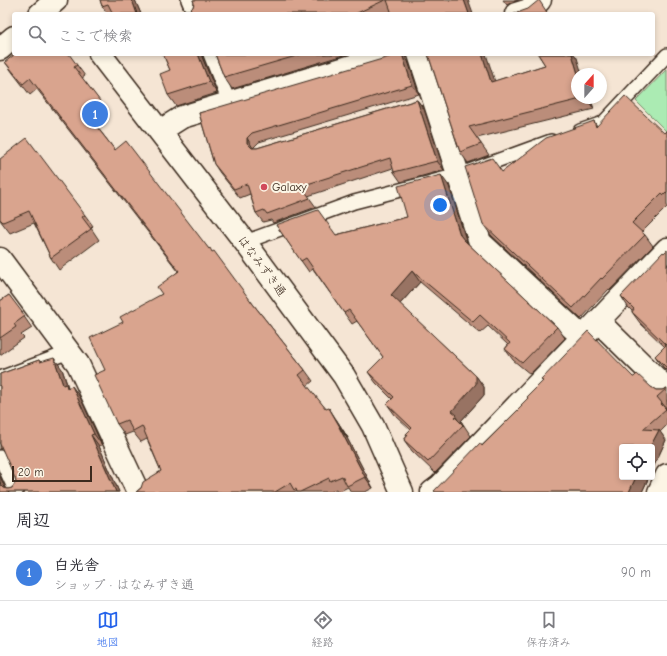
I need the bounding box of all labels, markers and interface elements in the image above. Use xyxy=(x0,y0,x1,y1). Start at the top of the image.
search box xyxy=(12,12,655,56)
icon: search xyxy=(26,23,48,45)
text: ここで検索 xyxy=(58,27,133,45)
north arrow xyxy=(571,68,607,104)
pin: 1 xyxy=(82,99,108,129)
place label: Galaxy xyxy=(272,180,307,194)
marker: Galaxy xyxy=(259,182,269,192)
your location xyxy=(430,195,450,215)
street label: はなみずき通 xyxy=(235,233,289,299)
map controls xyxy=(619,444,655,480)
button: locate xyxy=(619,444,655,480)
scale bar xyxy=(12,464,92,483)
text: 20 m xyxy=(18,466,43,479)
text: 周辺 xyxy=(16,511,50,530)
text: 白光舎 xyxy=(54,556,99,574)
text: 1 xyxy=(26,565,32,580)
text: 90 m xyxy=(621,565,651,580)
text: ショップ · はなみずき通 xyxy=(54,577,194,592)
tab: 地図 xyxy=(97,609,119,649)
tab: 経路 xyxy=(312,609,334,649)
tab: 保存済み xyxy=(527,609,571,649)

